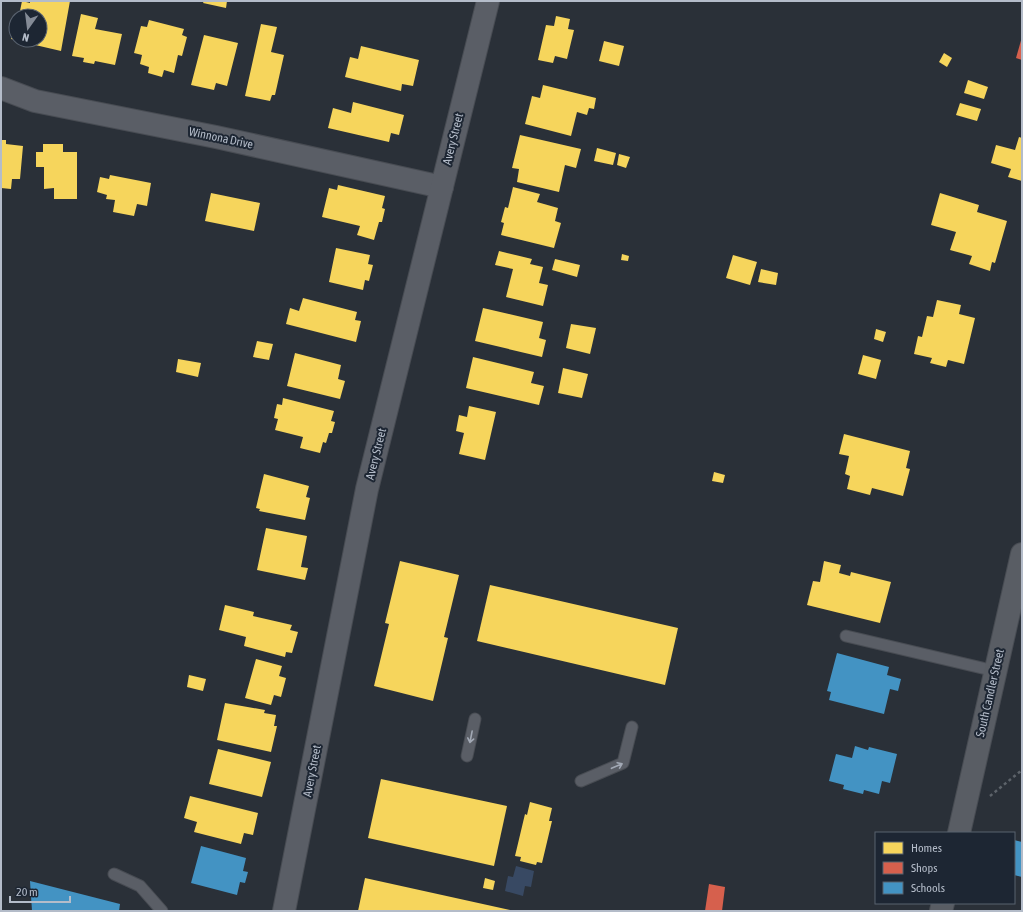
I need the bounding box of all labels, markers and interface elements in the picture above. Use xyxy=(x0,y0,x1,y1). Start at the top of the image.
north arrow xyxy=(8,8,48,48)
text: N xyxy=(21,31,30,44)
street label: Avery Street xyxy=(440,111,466,166)
street label: Winnona Drive xyxy=(188,124,254,152)
street label: Avery Street xyxy=(363,426,389,481)
street label: South Candler Street xyxy=(973,647,1007,738)
one-way arrow xyxy=(466,731,474,744)
street label: Avery Street xyxy=(300,743,324,798)
one-way arrow xyxy=(610,762,622,769)
legend xyxy=(875,832,1015,904)
text: Homes xyxy=(911,841,942,855)
text: Shops xyxy=(911,861,937,875)
scale bar xyxy=(10,878,70,904)
text: Schools xyxy=(911,881,945,895)
text: 20 m xyxy=(16,885,38,899)

